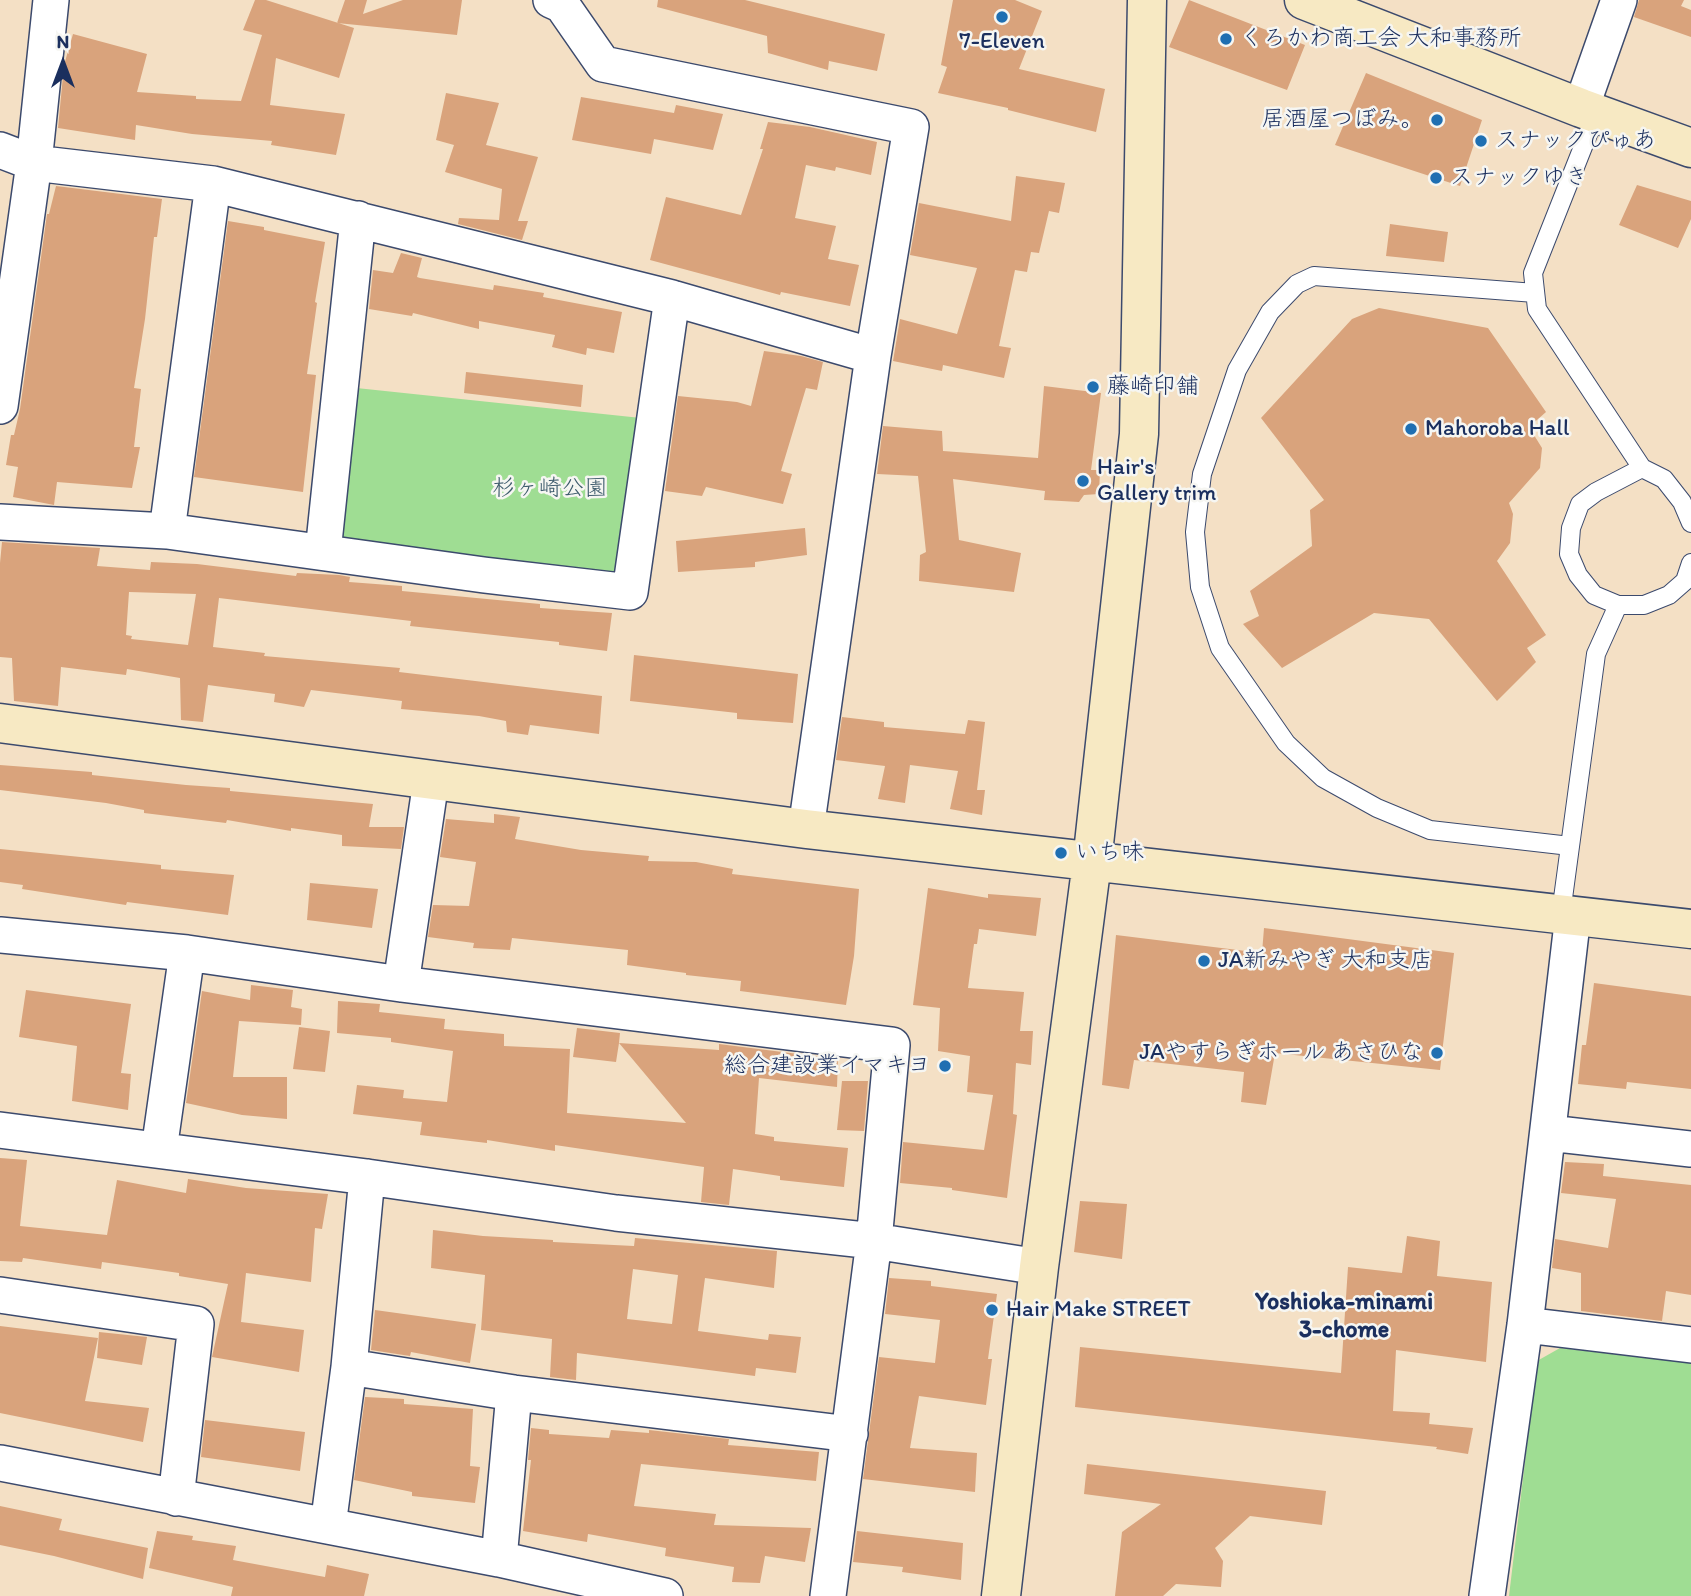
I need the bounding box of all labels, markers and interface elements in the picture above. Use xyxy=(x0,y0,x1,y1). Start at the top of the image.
marker: 7-Eleven xyxy=(994,9,1010,25)
place label: くろかわ商工会 大和事務所 xyxy=(1240,25,1521,53)
north arrow xyxy=(28,28,98,98)
place label: 7-Eleven xyxy=(959,28,1045,56)
text: N xyxy=(57,30,69,53)
marker: くろかわ商工会 大和事務所 xyxy=(1218,31,1234,47)
place label: 居酒屋つぼみ。 xyxy=(1262,106,1423,134)
marker: 居酒屋つぼみ。 xyxy=(1429,112,1445,128)
place label: スナックぴゅあ xyxy=(1495,127,1656,155)
marker: スナックぴゅあ xyxy=(1473,133,1489,149)
place label: スナックゆき xyxy=(1450,164,1588,192)
marker: スナックゆき xyxy=(1428,170,1444,186)
place label: 藤崎印舗 xyxy=(1107,373,1199,401)
marker: 藤崎印舗 xyxy=(1085,379,1101,395)
place label: Mahoroba Hall xyxy=(1425,415,1570,443)
marker: Mahoroba Hall xyxy=(1403,421,1419,437)
place label: Hair's Gallery trim xyxy=(1097,454,1216,508)
marker: Hair's Gallery trim xyxy=(1075,473,1091,489)
park label: 杉ヶ崎公園 xyxy=(493,475,607,503)
place label: いち味 xyxy=(1075,839,1144,867)
marker: いち味 xyxy=(1053,845,1069,861)
place label: JA新みやぎ 大和支店 xyxy=(1218,947,1433,975)
marker: JA新みやぎ 大和支店 xyxy=(1196,953,1212,969)
place label: JAやすらぎホール あさひな xyxy=(1139,1039,1423,1067)
marker: JAやすらぎホール あさひな xyxy=(1429,1045,1445,1061)
place label: 総合建設業イマキヨ xyxy=(724,1052,931,1080)
marker: 総合建設業イマキヨ xyxy=(937,1058,953,1074)
district label: Yoshioka-minami 3-chome xyxy=(1255,1289,1433,1345)
place label: Hair Make STREET xyxy=(1006,1296,1191,1324)
marker: Hair Make STREET xyxy=(984,1302,1000,1318)

